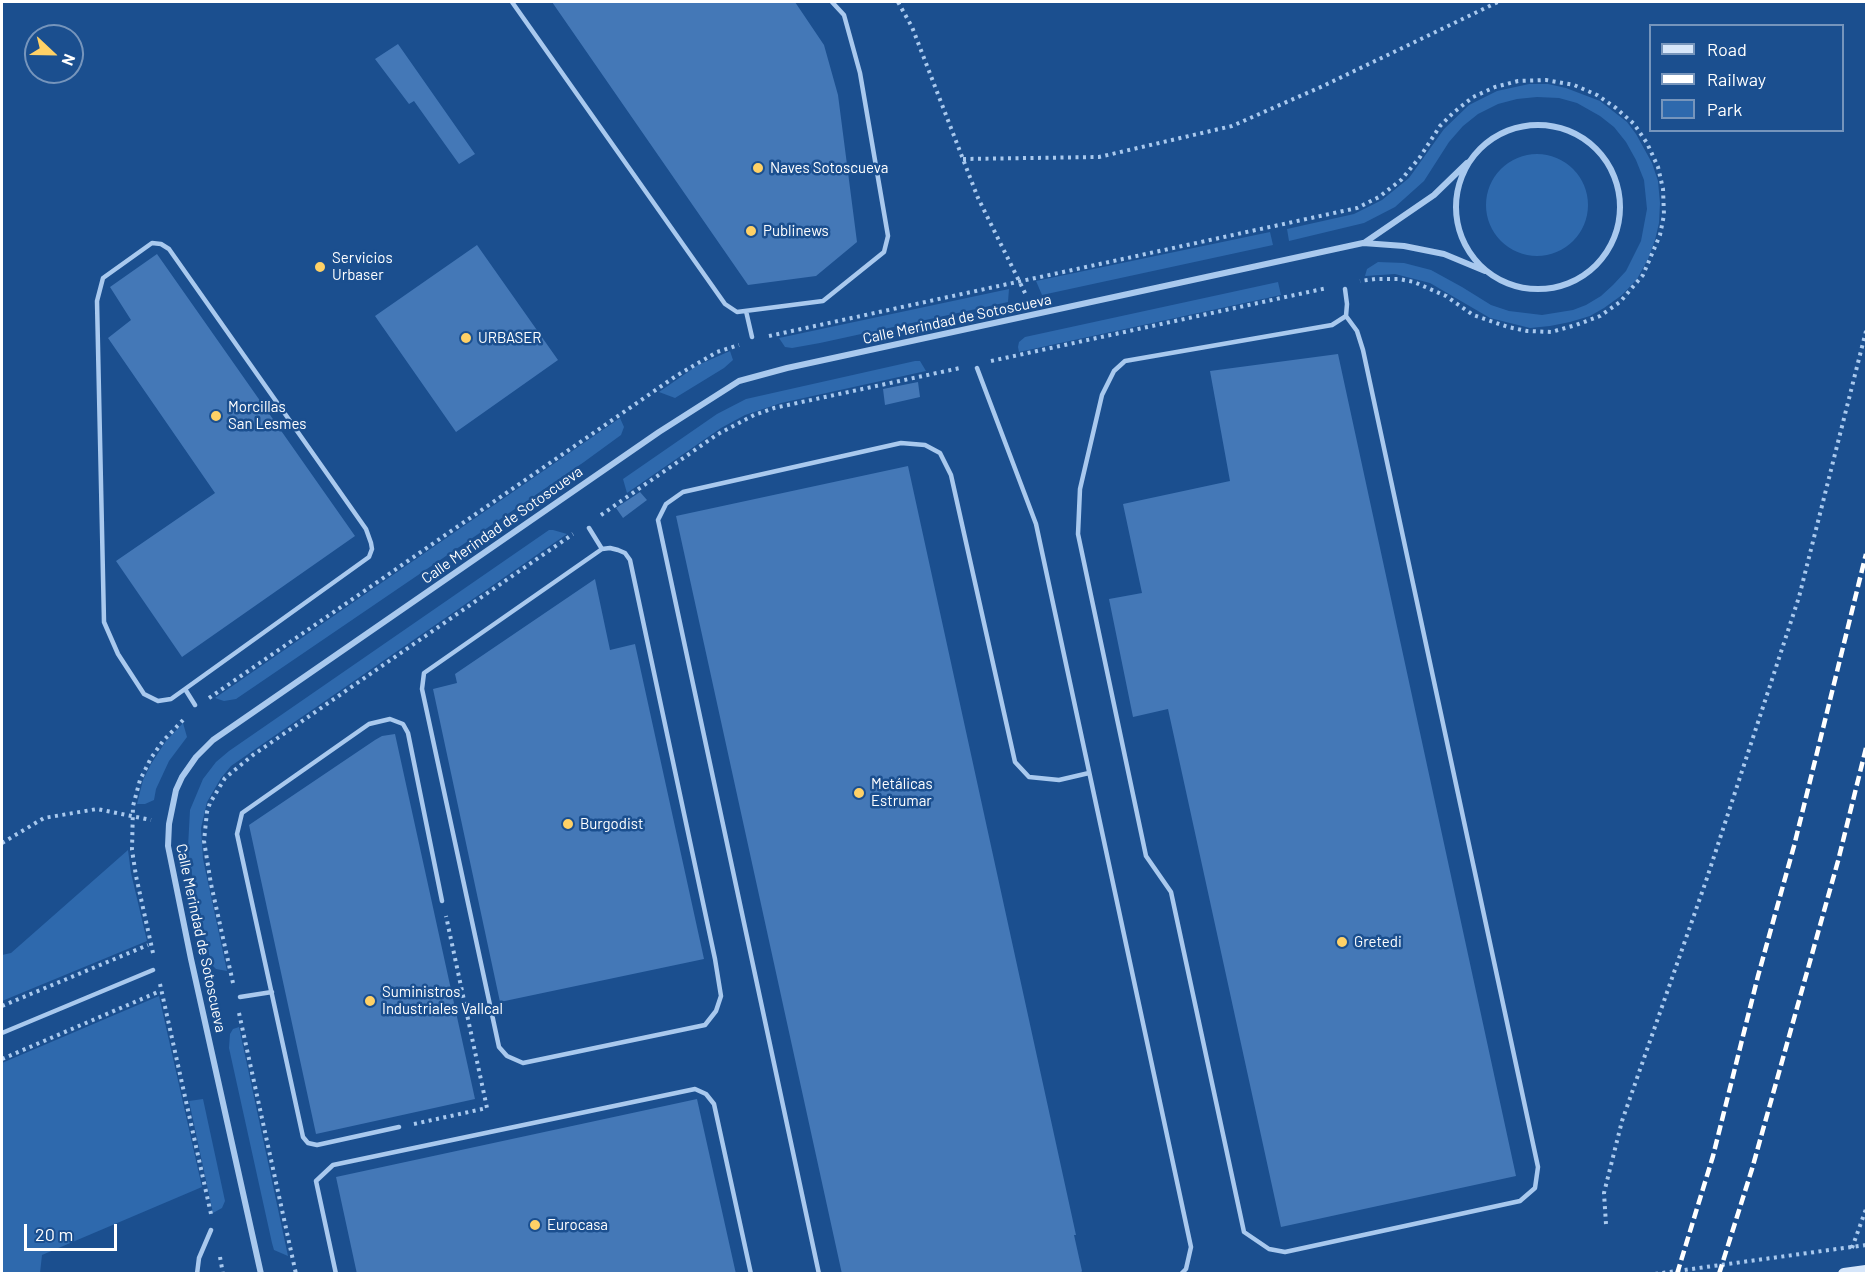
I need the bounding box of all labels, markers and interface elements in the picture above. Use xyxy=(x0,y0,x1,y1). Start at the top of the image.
north arrow xyxy=(24,24,84,84)
legend xyxy=(1649,24,1844,132)
text: Road xyxy=(1707,38,1747,60)
text: N xyxy=(59,52,80,69)
text: Railway xyxy=(1707,68,1766,90)
text: Park xyxy=(1707,98,1742,120)
place label: Naves Sotoscueva xyxy=(770,159,888,177)
marker: Naves Sotoscueva xyxy=(751,161,765,175)
place label: Publinews xyxy=(763,222,829,240)
marker: Publinews xyxy=(744,224,758,238)
place label: Servicios Urbaser xyxy=(332,249,393,284)
marker: Servicios Urbaser xyxy=(313,260,327,274)
street label: Calle Merindad de Sotoscueva xyxy=(861,290,1053,348)
place label: URBASER xyxy=(478,329,542,347)
marker: URBASER xyxy=(459,331,473,345)
place label: Morcillas San Lesmes xyxy=(228,398,306,433)
marker: Morcillas San Lesmes xyxy=(209,409,223,423)
street label: Calle Merindad de Sotoscueva xyxy=(418,462,586,588)
place label: Metálicas Estrumar xyxy=(871,775,933,810)
marker: Metálicas Estrumar xyxy=(852,786,866,800)
place label: Burgodist xyxy=(580,815,643,833)
marker: Burgodist xyxy=(561,817,575,831)
street label: Calle Merindad de Sotoscueva xyxy=(172,842,230,1034)
place label: Gretedi xyxy=(1354,933,1402,951)
marker: Gretedi xyxy=(1335,935,1349,949)
place label: Suministros Industriales Vallcal xyxy=(382,983,503,1018)
marker: Suministros Industriales Vallcal xyxy=(363,994,377,1008)
scale bar xyxy=(27,1212,120,1250)
place label: Eurocasa xyxy=(547,1216,608,1234)
marker: Eurocasa xyxy=(528,1218,542,1232)
text: 20 m xyxy=(35,1223,73,1245)

